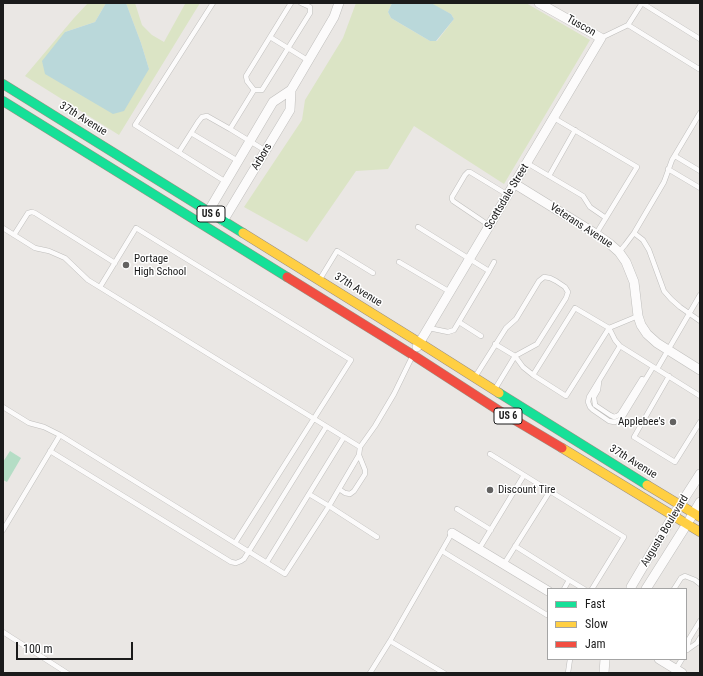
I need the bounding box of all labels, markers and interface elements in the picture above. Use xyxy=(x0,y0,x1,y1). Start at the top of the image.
street label: Tuscon xyxy=(564,13,598,39)
street label: 37th Avenue xyxy=(57,99,109,139)
street label: Arbors xyxy=(249,141,275,173)
street label: Scottsdale Street xyxy=(482,162,532,232)
street label: Veterans Avenue xyxy=(547,201,615,251)
road number: US 6 xyxy=(197,206,225,222)
place label: Portage High School xyxy=(134,252,186,278)
marker: Portage High School xyxy=(121,260,131,270)
street label: 37th Avenue xyxy=(332,270,384,310)
road number: US 6 xyxy=(494,408,522,424)
place label: Applebee's xyxy=(618,415,665,429)
marker: Applebee's xyxy=(668,417,678,427)
street label: 37th Avenue xyxy=(607,442,659,482)
place label: Discount Tire xyxy=(498,483,556,497)
marker: Discount Tire xyxy=(485,485,495,495)
street label: Augusta Boulevard xyxy=(638,493,692,569)
legend xyxy=(547,588,687,660)
text: Fast xyxy=(585,597,605,611)
text: Slow xyxy=(585,617,608,631)
scale bar xyxy=(18,634,135,660)
text: Jam xyxy=(585,637,606,651)
text: 100 m xyxy=(23,642,53,656)

